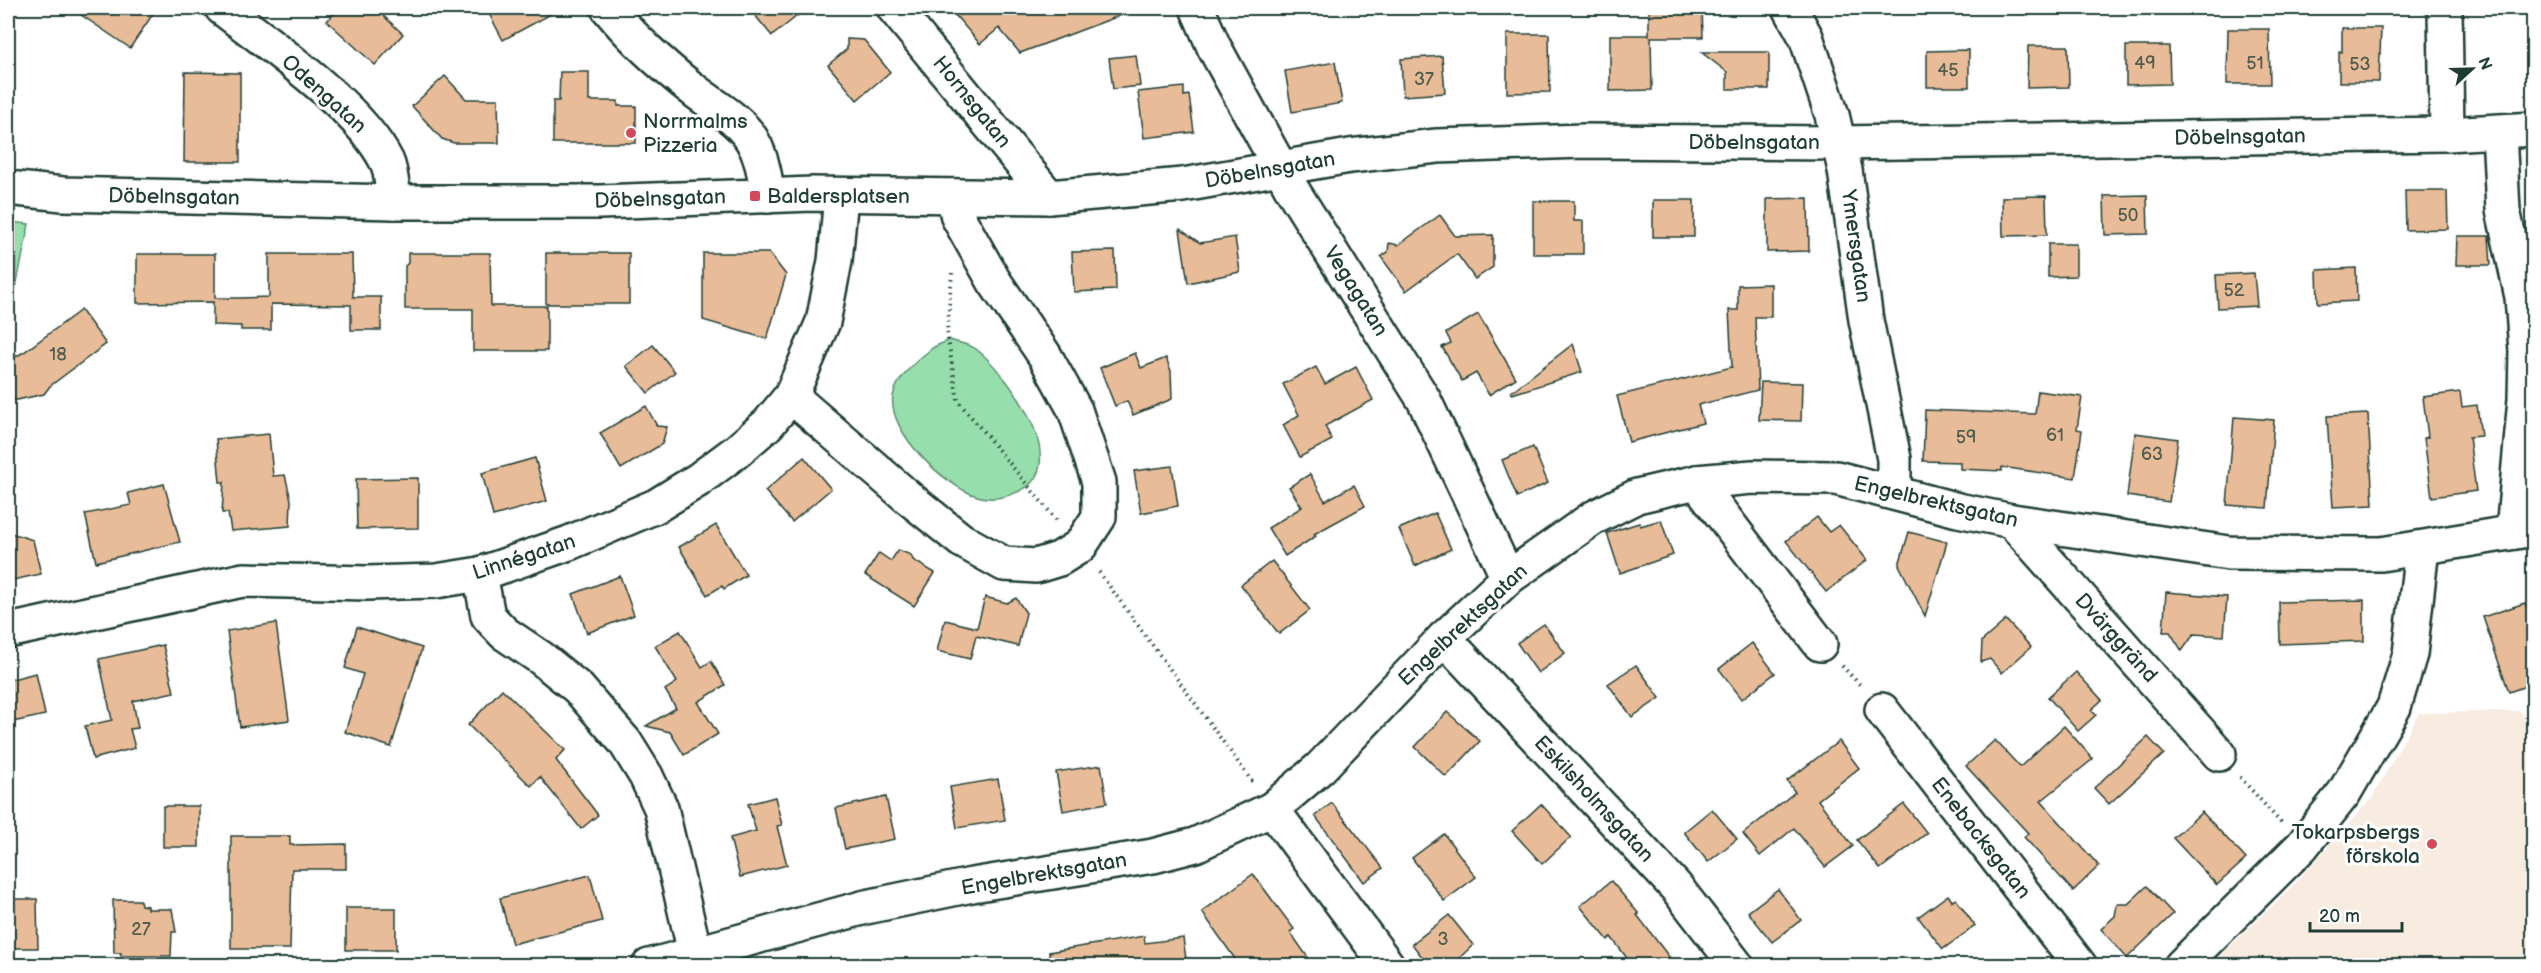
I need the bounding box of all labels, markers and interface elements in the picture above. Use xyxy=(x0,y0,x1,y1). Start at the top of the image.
north arrow xyxy=(2442,39,2502,99)
street label: Odengatan xyxy=(276,49,372,139)
street label: Hornsgatan xyxy=(927,51,1017,153)
house number: 49 xyxy=(2134,53,2156,74)
house number: 51 xyxy=(2246,53,2264,74)
house number: 53 xyxy=(2349,54,2371,75)
text: N xyxy=(2473,55,2496,73)
house number: 45 xyxy=(1937,60,1959,81)
house number: 37 xyxy=(1414,69,1434,90)
place label: Norrmalms Pizzeria xyxy=(643,109,748,158)
street label: Döbelnsgatan xyxy=(2174,123,2306,151)
marker: Norrmalms Pizzeria xyxy=(624,126,638,140)
street label: Döbelnsgatan xyxy=(1688,130,1820,155)
street label: Döbelnsgatan xyxy=(1203,146,1337,194)
street label: Döbelnsgatan xyxy=(108,183,240,211)
street label: Döbelnsgatan xyxy=(594,184,726,214)
place label: Baldersplatsen xyxy=(767,184,910,209)
street label: Ymersgatan xyxy=(1836,187,1876,304)
marker: Baldersplatsen xyxy=(748,189,762,203)
house number: 50 xyxy=(2118,205,2138,226)
street label: Vegagatan xyxy=(1319,241,1393,341)
house number: 52 xyxy=(2224,280,2245,301)
house number: 18 xyxy=(49,344,67,365)
house number: 61 xyxy=(2046,425,2064,446)
house number: 59 xyxy=(1956,427,1976,448)
house number: 63 xyxy=(2141,444,2163,465)
street label: Engelbrektsgatan xyxy=(1852,471,2020,533)
street label: Linnégatan xyxy=(469,529,579,585)
street label: Engelbrektsgatan xyxy=(1393,559,1533,691)
street label: Dvärggränd xyxy=(2069,588,2163,688)
street label: Eskilsholmsgatan xyxy=(1529,730,1659,868)
street label: Enebacksgatan xyxy=(1926,772,2036,904)
place label: Tokarpsbergs förskola xyxy=(2292,820,2420,869)
marker: Tokarpsbergs förskola xyxy=(2425,837,2439,851)
street label: Engelbrektsgatan xyxy=(959,847,1129,901)
scale bar xyxy=(2310,895,2402,933)
text: 20 m xyxy=(2319,906,2360,927)
house number: 27 xyxy=(131,919,151,940)
house number: 3 xyxy=(1437,929,1449,950)

